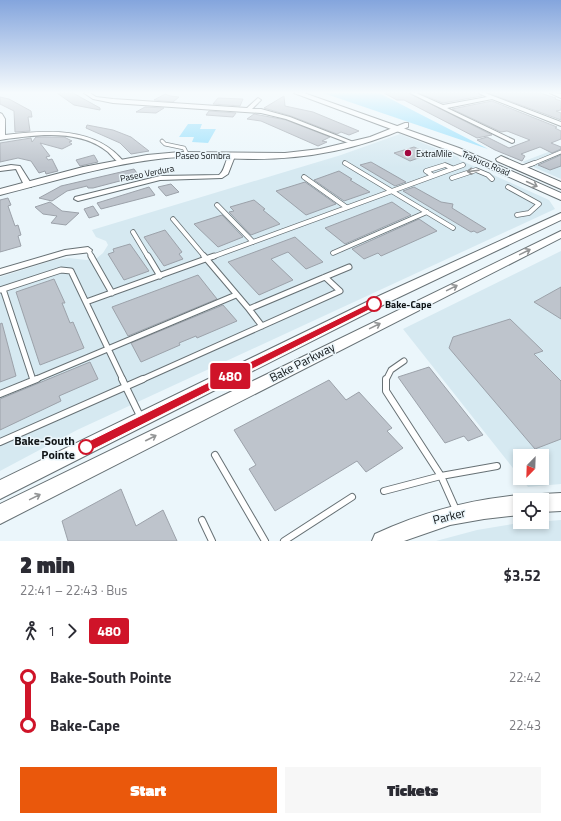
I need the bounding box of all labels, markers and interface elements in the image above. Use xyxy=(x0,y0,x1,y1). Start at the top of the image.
place label: ExtraMile xyxy=(416,147,452,160)
street label: Trabuco Road xyxy=(460,147,512,179)
marker: ExtraMile xyxy=(403,148,413,158)
street label: Paseo Sombra xyxy=(176,149,231,162)
street label: Paseo Verdura xyxy=(119,161,176,185)
one-way arrow xyxy=(467,167,480,175)
one-way arrow xyxy=(526,181,538,188)
one-way arrow xyxy=(518,248,530,255)
one-way arrow xyxy=(445,284,457,291)
marker: Bake-Cape xyxy=(366,296,382,312)
place label: Bake-Cape xyxy=(385,297,432,312)
one-way arrow xyxy=(368,322,380,329)
street label: Bake Parkway xyxy=(266,337,338,387)
line badge: 480 xyxy=(207,363,253,389)
text: 480 xyxy=(218,365,242,386)
place label: Bake-South Pointe xyxy=(14,431,75,464)
one-way arrow xyxy=(145,434,157,441)
marker: Bake-South Pointe xyxy=(78,439,94,455)
north arrow xyxy=(513,449,549,485)
map controls xyxy=(513,449,549,529)
one-way arrow xyxy=(29,492,41,500)
button: locate xyxy=(513,493,549,529)
street label: Parker xyxy=(431,503,467,529)
text: 2 min xyxy=(20,548,75,582)
text: $3.52 xyxy=(504,564,541,587)
text: 22:41 – 22:43 · Bus xyxy=(20,580,127,600)
icon: walk xyxy=(20,620,42,642)
icon: forward xyxy=(61,620,83,642)
text: 480 xyxy=(97,620,121,641)
text: 1 xyxy=(48,621,55,641)
text: Bake-South Pointe xyxy=(50,666,171,689)
text: 22:42 xyxy=(509,667,541,687)
text: Bake-Cape xyxy=(50,714,120,737)
text: 22:43 xyxy=(509,715,541,735)
button: Start xyxy=(20,767,277,813)
button: Tickets xyxy=(285,767,541,813)

